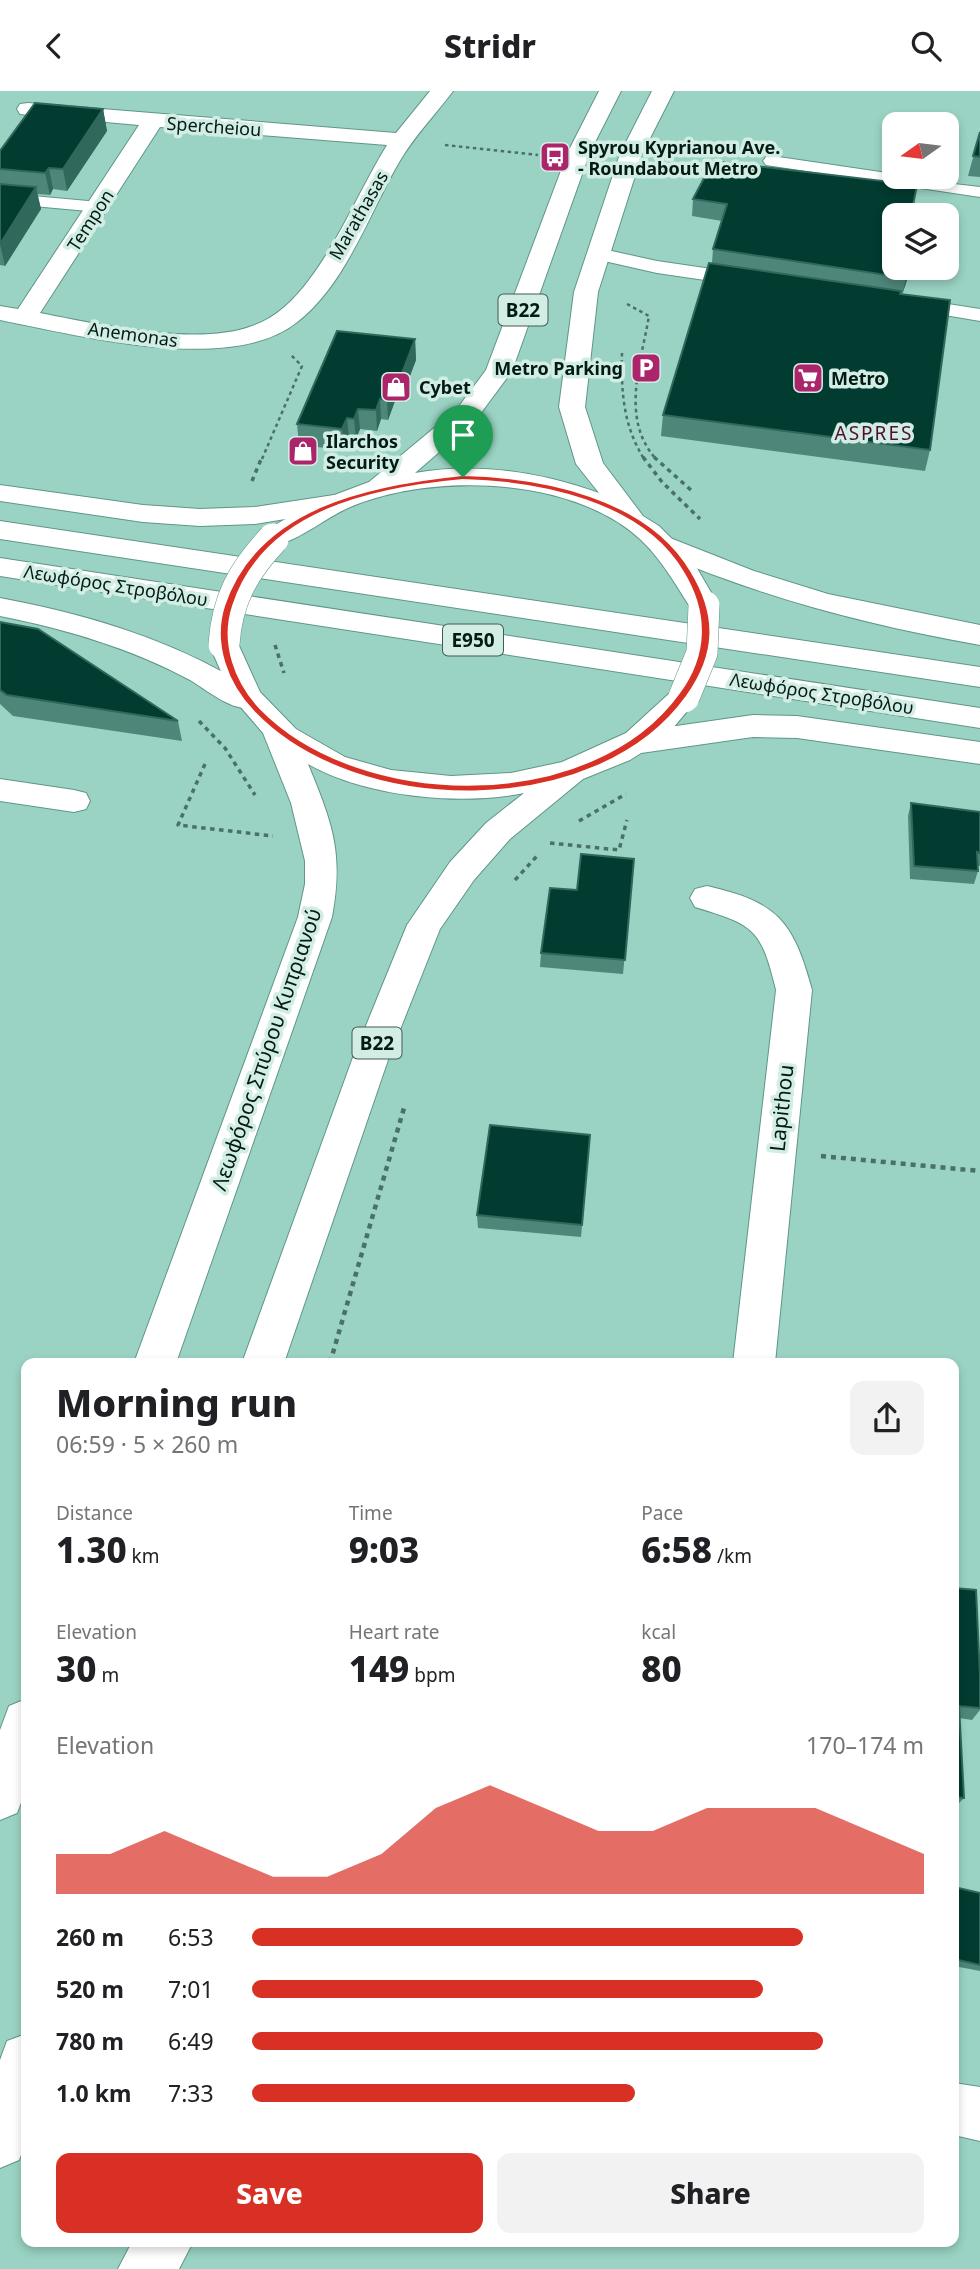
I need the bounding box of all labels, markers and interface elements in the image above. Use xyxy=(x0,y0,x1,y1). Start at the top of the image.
text: Stridr xyxy=(444,24,536,67)
icon: back xyxy=(35,27,73,65)
icon: search xyxy=(907,27,945,65)
street label: Spercheiou xyxy=(166,111,262,141)
north arrow xyxy=(882,112,959,189)
map controls xyxy=(882,112,959,280)
place label: Spyrou Kyprianou Ave. - Roundabout Metro xyxy=(578,135,780,180)
bus stop icon: Spyrou Kyprianou Ave. - Roundabout Metro xyxy=(538,140,572,174)
street label: Marathasas xyxy=(323,166,393,264)
street label: Tempon xyxy=(61,185,119,255)
button: layers xyxy=(882,203,959,280)
road number: B22 xyxy=(498,295,548,325)
street label: Anemonas xyxy=(87,316,179,352)
parking icon: Metro Parking xyxy=(629,351,663,385)
place label: Metro Parking xyxy=(494,356,623,380)
supermarket icon: Metro xyxy=(791,361,825,395)
place label: Metro xyxy=(831,366,885,390)
shop icon: Cybet xyxy=(379,370,413,404)
place label: Cybet xyxy=(419,375,471,399)
pin xyxy=(433,405,493,477)
icon: arrive xyxy=(444,416,482,454)
district label: ASPRES xyxy=(835,420,913,446)
place label: Ilarchos Security xyxy=(326,429,400,474)
shop icon: Ilarchos Security xyxy=(286,434,320,468)
street label: Λεωφόρος Στροβόλου xyxy=(22,559,210,611)
road number: E950 xyxy=(443,625,503,655)
street label: Λεωφόρος Στροβόλου xyxy=(728,667,916,719)
street label: Λεωφόρος Σπύρου Κυπριανού xyxy=(204,904,328,1194)
road number: B22 xyxy=(352,1027,402,1059)
street label: Lapithou xyxy=(763,1063,799,1153)
text: Morning run xyxy=(56,1376,297,1428)
button: share xyxy=(850,1381,924,1455)
text: 06:59 · 5 × 260 m xyxy=(56,1428,238,1460)
text: Distance xyxy=(56,1500,133,1526)
text: Time xyxy=(349,1500,393,1526)
text: Pace xyxy=(641,1500,683,1526)
text: 1.30 xyxy=(56,1526,127,1573)
text: 9:03 xyxy=(349,1526,419,1573)
text: 6:58 xyxy=(641,1526,712,1573)
text: km xyxy=(127,1543,160,1569)
text: /km xyxy=(712,1543,752,1569)
text: Elevation xyxy=(56,1619,137,1645)
text: Heart rate xyxy=(349,1619,439,1645)
text: kcal xyxy=(641,1619,676,1645)
text: 30 xyxy=(56,1645,96,1692)
text: 149 xyxy=(349,1645,409,1692)
text: 80 xyxy=(641,1645,682,1692)
text: m xyxy=(96,1662,119,1688)
text: bpm xyxy=(409,1662,455,1688)
text: Elevation xyxy=(56,1729,154,1761)
text: 170–174 m xyxy=(806,1729,924,1761)
text: 260 m xyxy=(56,1921,124,1953)
text: 6:53 xyxy=(168,1921,214,1953)
text: 520 m xyxy=(56,1973,124,2005)
text: 7:01 xyxy=(168,1973,214,2005)
text: 780 m xyxy=(56,2025,124,2057)
text: 6:49 xyxy=(168,2025,214,2057)
text: 1.0 km xyxy=(56,2077,131,2109)
text: 7:33 xyxy=(168,2077,214,2109)
button: Save xyxy=(56,2153,483,2233)
button: Share xyxy=(497,2153,924,2233)

